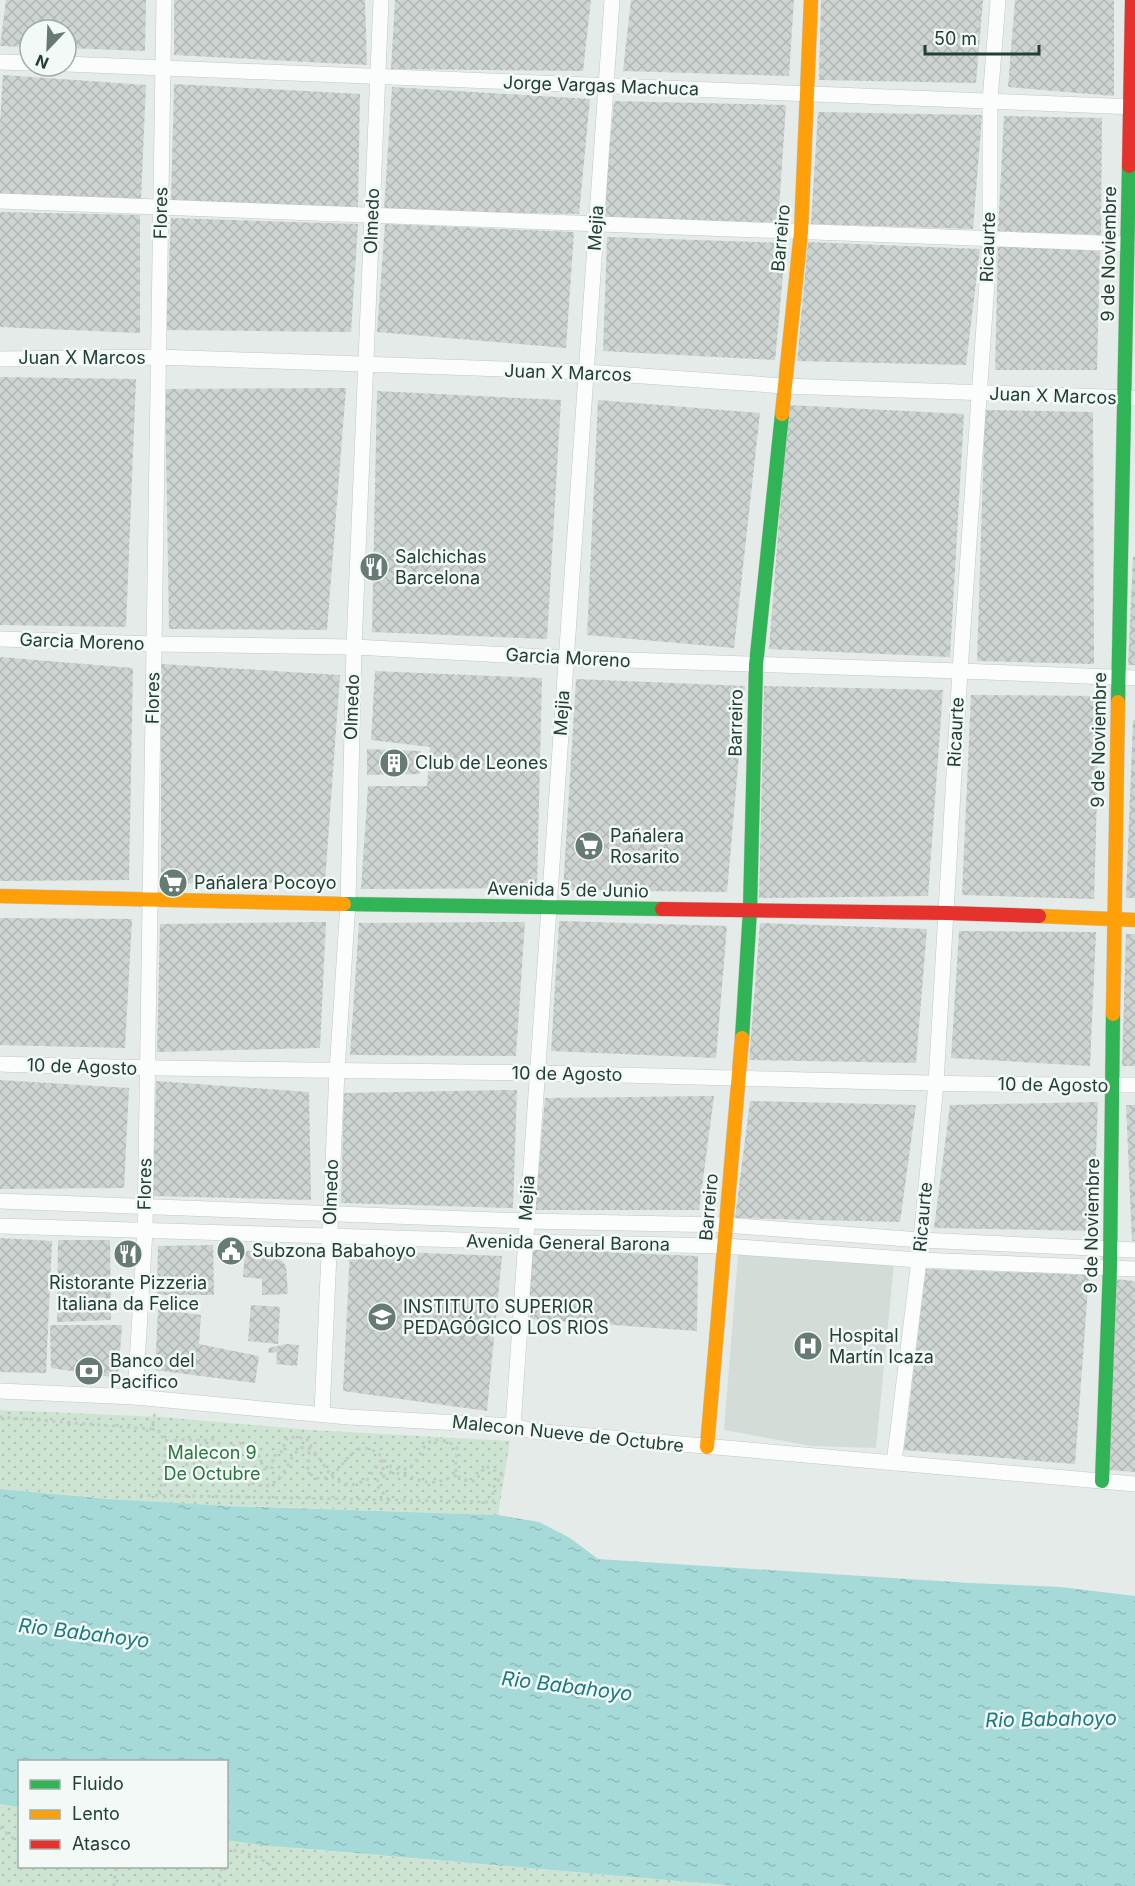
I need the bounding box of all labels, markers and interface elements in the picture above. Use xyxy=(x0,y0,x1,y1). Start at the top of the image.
north arrow xyxy=(18,18,78,78)
scale bar xyxy=(925,18,1039,56)
text: 50 m xyxy=(934,28,977,49)
text: N xyxy=(33,50,52,73)
street label: Jorge Vargas Machuca xyxy=(502,72,700,99)
street label: 9 de Noviembre xyxy=(1097,186,1120,322)
street label: Flores xyxy=(150,187,171,239)
street label: Olmedo xyxy=(360,188,383,254)
street label: Barreiro xyxy=(767,203,794,273)
street label: Mejia xyxy=(583,204,608,251)
street label: Ricaurte xyxy=(976,211,999,283)
street label: Juan X Marcos xyxy=(18,347,146,368)
street label: Juan X Marcos xyxy=(504,360,632,385)
street label: Juan X Marcos xyxy=(989,383,1117,408)
place label: Salchichas Barcelona xyxy=(395,546,487,588)
restaurant icon: Salchichas Barcelona xyxy=(358,551,390,583)
street label: Garcia Moreno xyxy=(19,629,145,654)
street label: Garcia Moreno xyxy=(505,644,631,671)
street label: Flores xyxy=(142,672,163,724)
street label: 9 de Noviembre xyxy=(1087,672,1110,808)
street label: Olmedo xyxy=(340,674,363,740)
street label: Mejia xyxy=(549,689,574,736)
street label: Barreiro xyxy=(724,689,747,757)
street label: Ricaurte xyxy=(943,696,968,768)
building icon: Club de Leones xyxy=(378,747,410,779)
place label: Club de Leones xyxy=(415,752,548,773)
place label: Pañalera Rosarito xyxy=(610,825,684,867)
supermarket icon: Pañalera Rosarito xyxy=(573,830,605,862)
supermarket icon: Pañalera Pocoyo xyxy=(157,867,189,899)
place label: Pañalera Pocoyo xyxy=(194,872,337,893)
street label: Avenida 5 de Junio xyxy=(487,878,649,901)
street label: 10 de Agosto xyxy=(26,1054,138,1079)
street label: 10 de Agosto xyxy=(512,1062,622,1085)
street label: 10 de Agosto xyxy=(998,1073,1108,1096)
street label: Flores xyxy=(134,1158,155,1210)
street label: 9 de Noviembre xyxy=(1080,1158,1103,1294)
street label: Olmedo xyxy=(319,1159,342,1225)
street label: Barreiro xyxy=(695,1172,722,1242)
street label: Mejia xyxy=(514,1174,539,1221)
street label: Ricaurte xyxy=(909,1181,936,1253)
street label: Avenida General Barona xyxy=(466,1230,670,1255)
public building icon: Subzona Babahoyo xyxy=(215,1235,247,1267)
restaurant icon: Ristorante Pizzeria Italiana da Felice xyxy=(112,1238,144,1270)
place label: Subzona Babahoyo xyxy=(252,1240,416,1261)
place label: Ristorante Pizzeria Italiana da Felice xyxy=(49,1272,207,1314)
place label: INSTITUTO SUPERIOR PEDAGÓGICO LOS RIOS xyxy=(403,1296,609,1338)
school or university icon: INSTITUTO SUPERIOR PEDAGÓGICO LOS RIOS xyxy=(366,1301,398,1333)
place label: Hospital Martín Icaza xyxy=(829,1325,934,1367)
hospital icon: Hospital Martín Icaza xyxy=(792,1330,824,1362)
place label: Banco del Pacifico xyxy=(110,1350,195,1392)
bank icon: Banco del Pacifico xyxy=(73,1355,105,1387)
street label: Malecon Nueve de Octubre xyxy=(451,1411,685,1456)
park label: Malecon 9 De Octubre xyxy=(163,1442,261,1484)
water label: Rio Babahoyo xyxy=(17,1613,151,1653)
water label: Rio Babahoyo xyxy=(500,1666,634,1706)
water label: Rio Babahoyo xyxy=(985,1706,1117,1732)
legend xyxy=(18,1760,228,1868)
text: Fluido xyxy=(72,1773,124,1794)
text: Lento xyxy=(72,1803,120,1824)
text: Atasco xyxy=(72,1833,131,1854)

